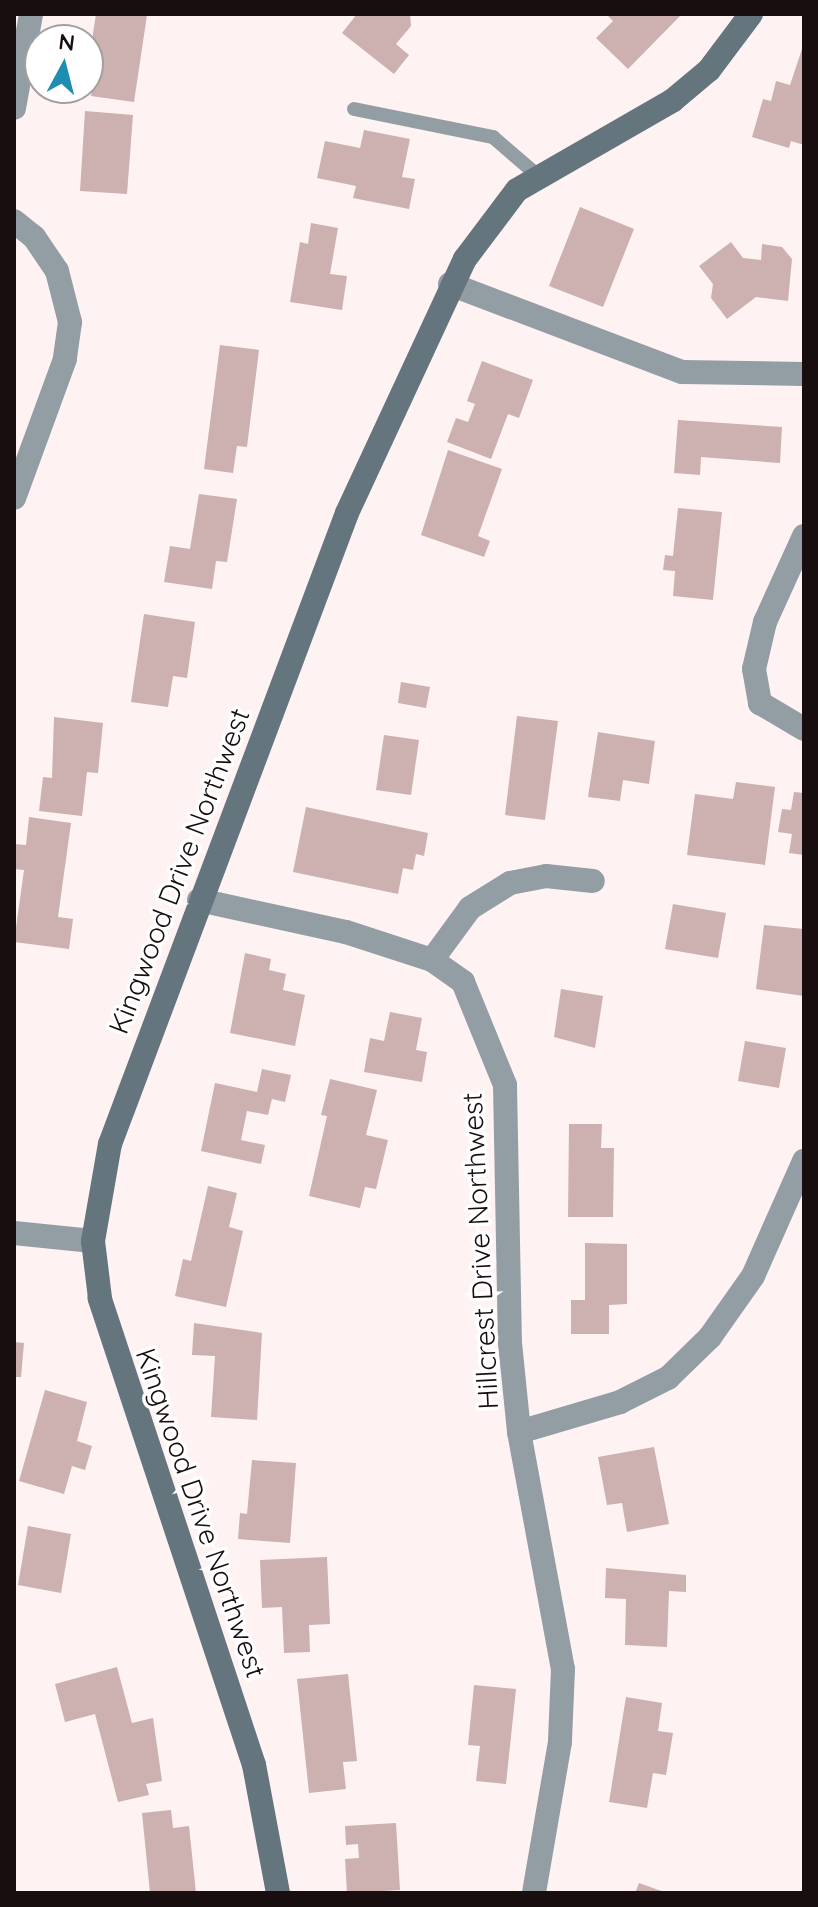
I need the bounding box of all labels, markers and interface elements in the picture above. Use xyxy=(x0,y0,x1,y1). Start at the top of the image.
north arrow xyxy=(24,24,104,104)
text: N xyxy=(57,27,76,57)
street label: Kingwood Drive Northwest xyxy=(101,703,257,1039)
street label: Hillcrest Drive Northwest xyxy=(455,1092,505,1410)
street label: Kingwood Drive Northwest xyxy=(129,1344,273,1682)

